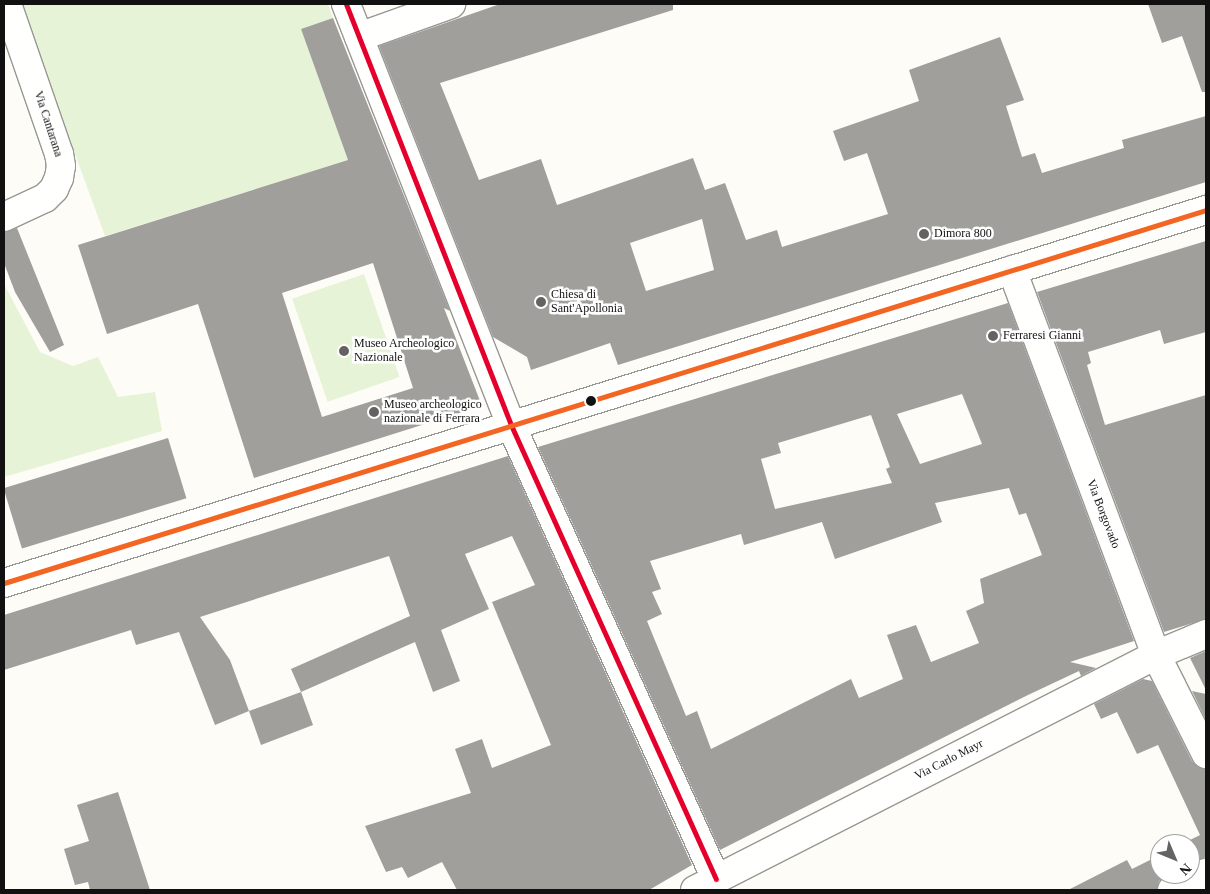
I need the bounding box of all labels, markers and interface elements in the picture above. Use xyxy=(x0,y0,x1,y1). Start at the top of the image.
street label: Via Cantarana xyxy=(31,89,65,159)
place label: Dimora 800 xyxy=(934,227,992,241)
marker: Dimora 800 xyxy=(918,228,930,240)
place label: Chiesa di Sant'Apollonia xyxy=(551,288,622,316)
marker: Chiesa di Sant'Apollonia xyxy=(535,296,547,308)
place label: Ferraresi Gianni xyxy=(1003,329,1081,343)
marker: Ferraresi Gianni xyxy=(987,330,999,342)
place label: Museo Archeologico Nazionale xyxy=(354,337,455,365)
marker: Museo Archeologico Nazionale xyxy=(338,345,350,357)
unlabelled marker xyxy=(586,396,596,406)
place label: Museo archeologico nazionale di Ferrara xyxy=(384,398,482,426)
marker: Museo archeologico nazionale di Ferrara xyxy=(368,406,380,418)
street label: Via Borgovado xyxy=(1083,477,1123,551)
street label: Via Carlo Mayr xyxy=(912,737,986,783)
north arrow xyxy=(1150,834,1200,884)
text: N xyxy=(1176,860,1194,878)

